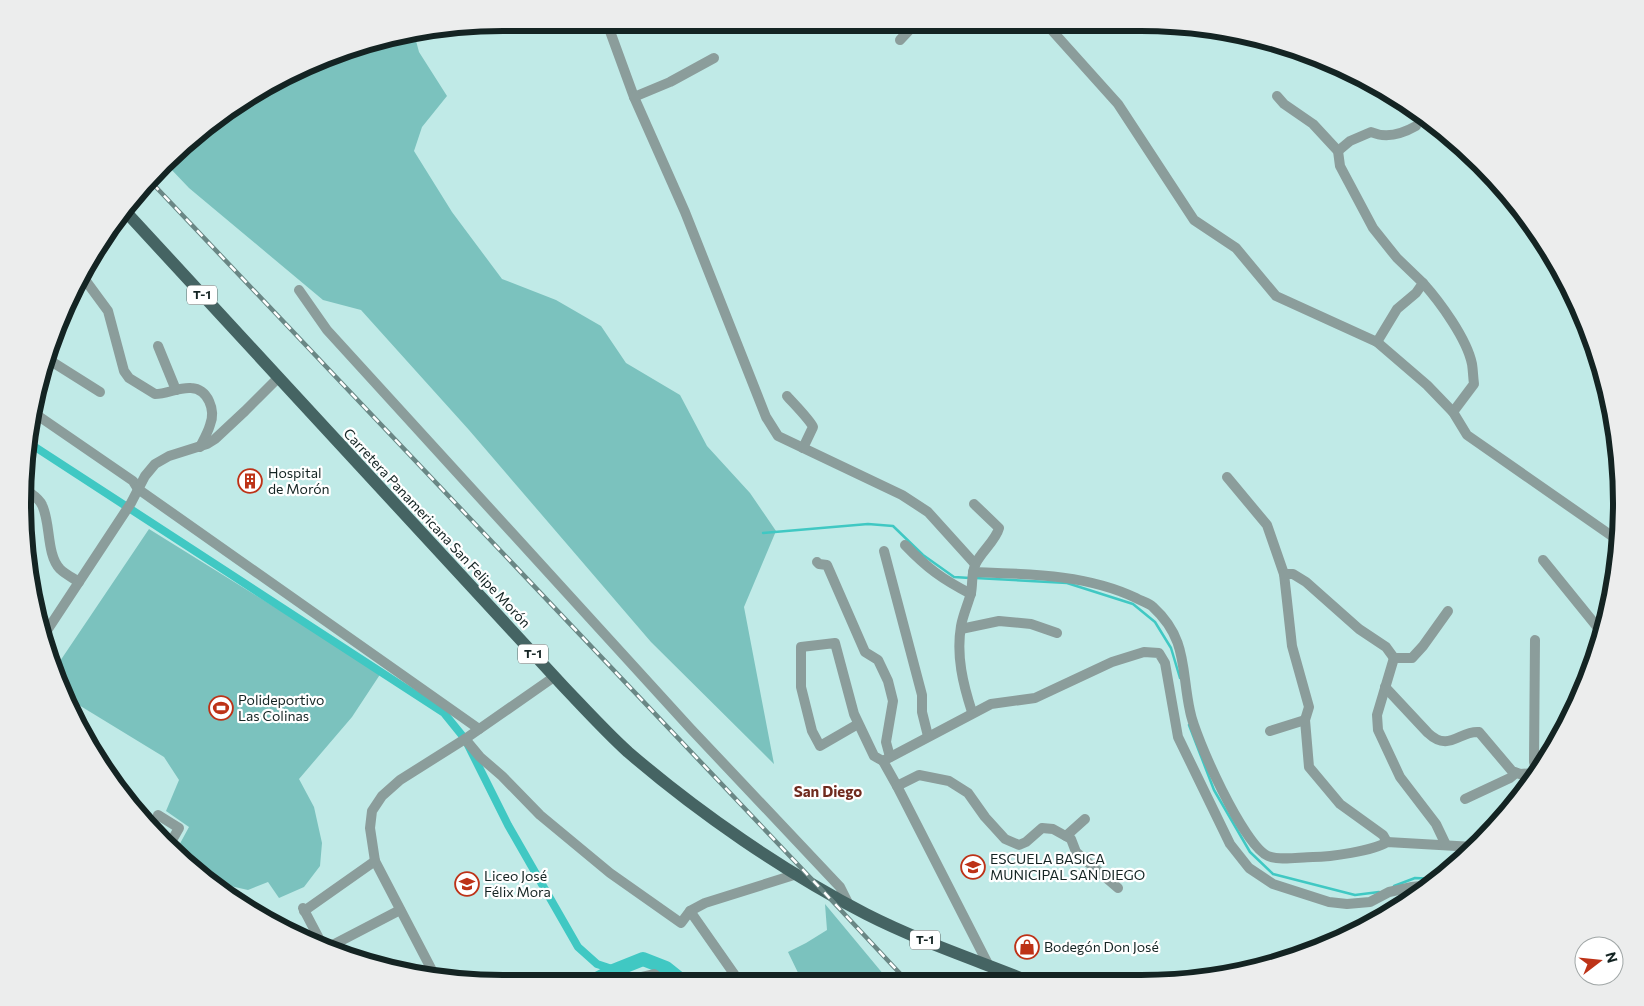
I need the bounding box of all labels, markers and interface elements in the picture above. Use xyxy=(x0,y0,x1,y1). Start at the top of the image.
road number: T-1 xyxy=(187,286,217,304)
street label: Carretera Panamericana San Felipe Morón xyxy=(340,424,534,631)
place label: Hospital de Morón xyxy=(268,464,330,497)
building icon: Hospital de Morón xyxy=(237,468,263,494)
road number: T-1 xyxy=(518,644,548,664)
place label: Polideportivo Las Colinas xyxy=(238,691,324,724)
sports icon: Polideportivo Las Colinas xyxy=(208,695,234,721)
district label: San Diego xyxy=(794,782,862,800)
place label: ESCUELA BASICA MUNICIPAL SAN DIEGO xyxy=(990,850,1145,883)
school or university icon: ESCUELA BASICA MUNICIPAL SAN DIEGO xyxy=(960,854,986,880)
place label: Liceo José Félix Mora xyxy=(484,867,551,900)
school or university icon: Liceo José Félix Mora xyxy=(454,871,480,897)
road number: T-1 xyxy=(910,930,940,950)
shop icon: Bodegón Don José xyxy=(1014,934,1040,960)
north arrow xyxy=(1574,936,1624,986)
place label: Bodegón Don José xyxy=(1044,938,1159,955)
text: N xyxy=(1602,950,1622,965)

